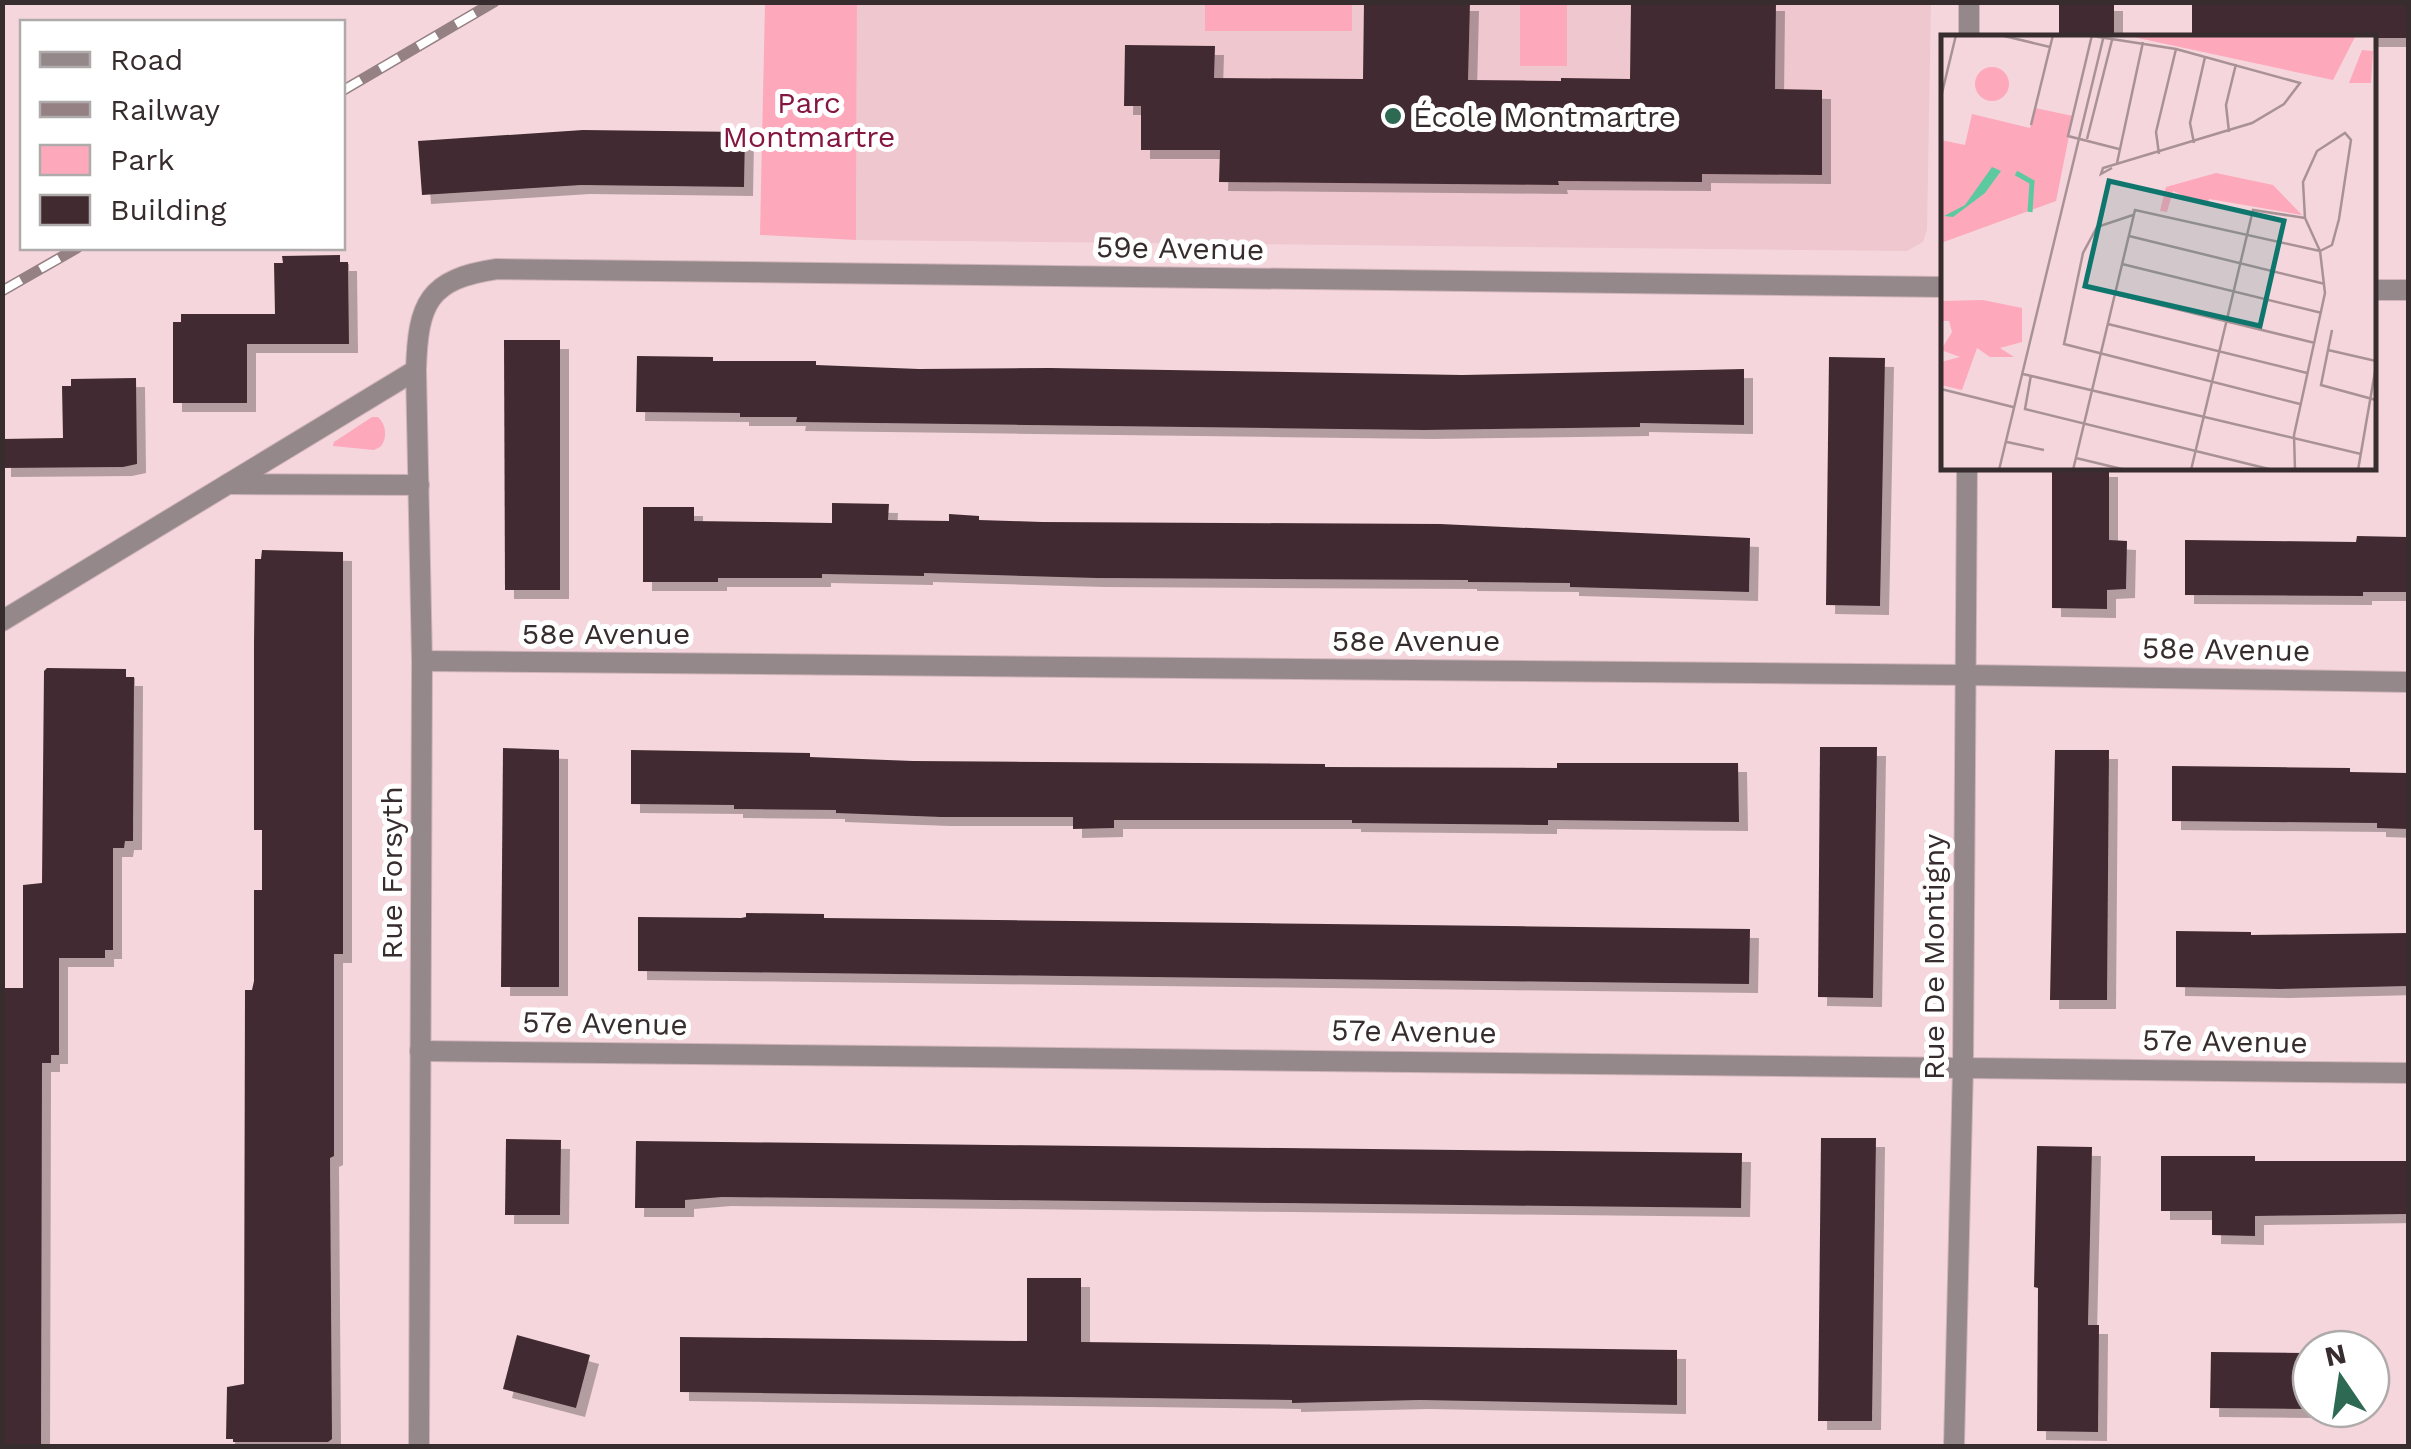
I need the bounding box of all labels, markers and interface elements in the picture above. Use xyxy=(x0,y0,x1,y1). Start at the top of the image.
legend xyxy=(20,20,345,250)
inset map xyxy=(1941,35,2376,470)
text: Road xyxy=(110,42,183,77)
park label: Parc Montmartre xyxy=(723,85,895,154)
text: Railway xyxy=(110,92,220,127)
place label: École Montmartre xyxy=(1413,99,1676,134)
marker: École Montmartre xyxy=(1382,105,1404,127)
text: Park xyxy=(110,142,175,177)
text: Building xyxy=(110,192,227,227)
street label: 59e Avenue xyxy=(1095,229,1265,267)
street label: 58e Avenue xyxy=(522,616,690,651)
street label: 58e Avenue xyxy=(1332,623,1500,658)
street label: 58e Avenue xyxy=(2142,630,2310,668)
street label: Rue Forsyth xyxy=(374,786,409,960)
street label: Rue De Montigny xyxy=(1916,833,1951,1080)
street label: 57e Avenue xyxy=(522,1004,688,1042)
street label: 57e Avenue xyxy=(1331,1012,1497,1050)
street label: 57e Avenue xyxy=(2142,1022,2308,1060)
north arrow xyxy=(2291,1329,2391,1429)
text: N xyxy=(2322,1337,2349,1374)

